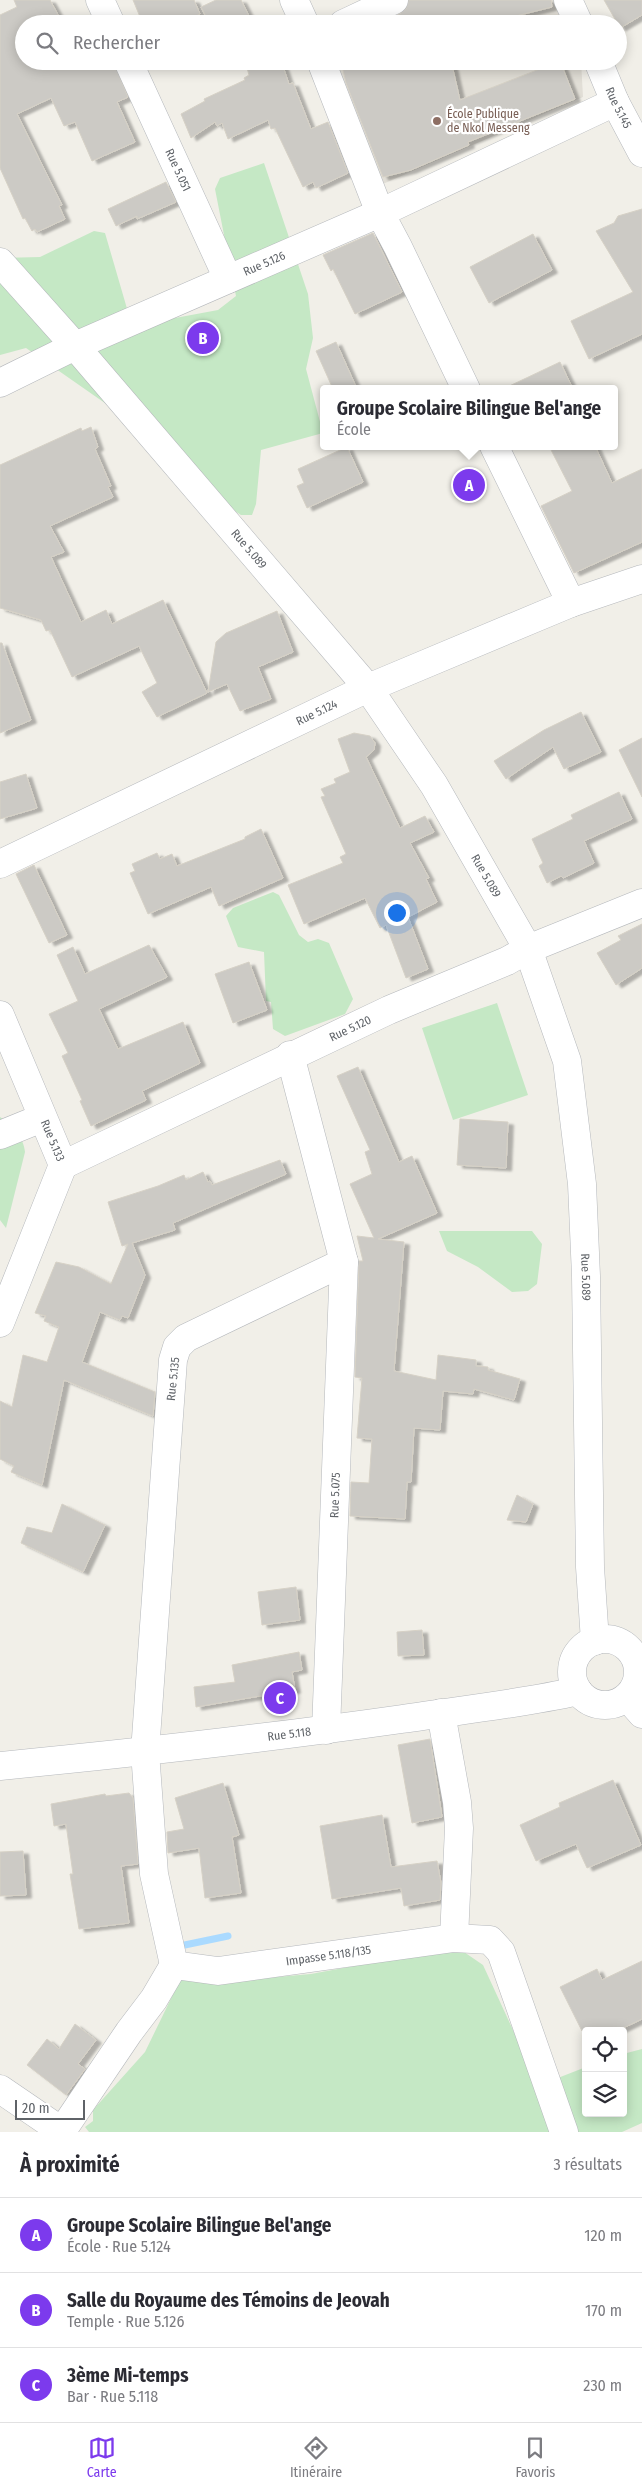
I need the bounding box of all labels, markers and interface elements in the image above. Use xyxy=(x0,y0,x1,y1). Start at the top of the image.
search box xyxy=(15,15,627,70)
icon: search xyxy=(33,29,61,57)
text: Rechercher xyxy=(73,31,160,54)
street label: Rue 5.145 xyxy=(603,85,635,131)
place label: École Publique de Nkol Messeng xyxy=(447,106,530,135)
marker: École Publique de Nkol Messeng xyxy=(431,115,443,127)
street label: Rue 5.051 xyxy=(162,147,194,194)
street label: Rue 5.126 xyxy=(241,248,287,279)
pin: B xyxy=(187,319,219,357)
popup xyxy=(320,385,618,450)
text: Groupe Scolaire Bilingue Bel'ange xyxy=(337,397,601,420)
text: École xyxy=(337,420,371,439)
pin: A xyxy=(453,466,485,504)
street label: Rue 5.089 xyxy=(228,526,270,572)
street label: Rue 5.124 xyxy=(294,697,340,728)
street label: Rue 5.089 xyxy=(468,852,504,900)
your location xyxy=(384,900,410,926)
street label: Rue 5.120 xyxy=(327,1013,373,1044)
street label: Rue 5.133 xyxy=(38,1117,68,1163)
street label: Rue 5.089 xyxy=(578,1253,593,1301)
street label: Rue 5.135 xyxy=(164,1356,182,1402)
street label: Rue 5.075 xyxy=(327,1472,343,1518)
pin: C xyxy=(264,1679,296,1717)
street label: Rue 5.118 xyxy=(267,1724,312,1744)
street label: Impasse 5.118/135 xyxy=(285,1943,372,1968)
map controls xyxy=(582,2027,627,2117)
button: locate xyxy=(582,2027,627,2072)
button: layers xyxy=(582,2072,627,2117)
scale bar xyxy=(15,2097,85,2120)
text: 20 m xyxy=(22,2100,50,2117)
text: À proximité xyxy=(20,2152,120,2178)
text: 3 résultats xyxy=(554,2155,622,2174)
text: Groupe Scolaire Bilingue Bel'ange xyxy=(67,2214,331,2237)
text: A xyxy=(32,2226,40,2245)
text: 120 m xyxy=(584,2226,622,2245)
text: École · Rue 5.124 xyxy=(67,2237,171,2256)
text: Salle du Royaume des Témoins de Jeovah xyxy=(67,2289,390,2312)
text: B xyxy=(32,2301,40,2320)
text: 170 m xyxy=(585,2301,622,2320)
text: Temple · Rue 5.126 xyxy=(67,2312,184,2331)
text: 3ème Mi-temps xyxy=(67,2364,188,2387)
text: C xyxy=(32,2376,40,2395)
text: 230 m xyxy=(583,2376,622,2395)
text: Bar · Rue 5.118 xyxy=(67,2387,158,2406)
tab: Carte xyxy=(87,2434,117,2481)
tab: Itinéraire xyxy=(290,2434,342,2481)
tab: Favoris xyxy=(515,2434,555,2481)

